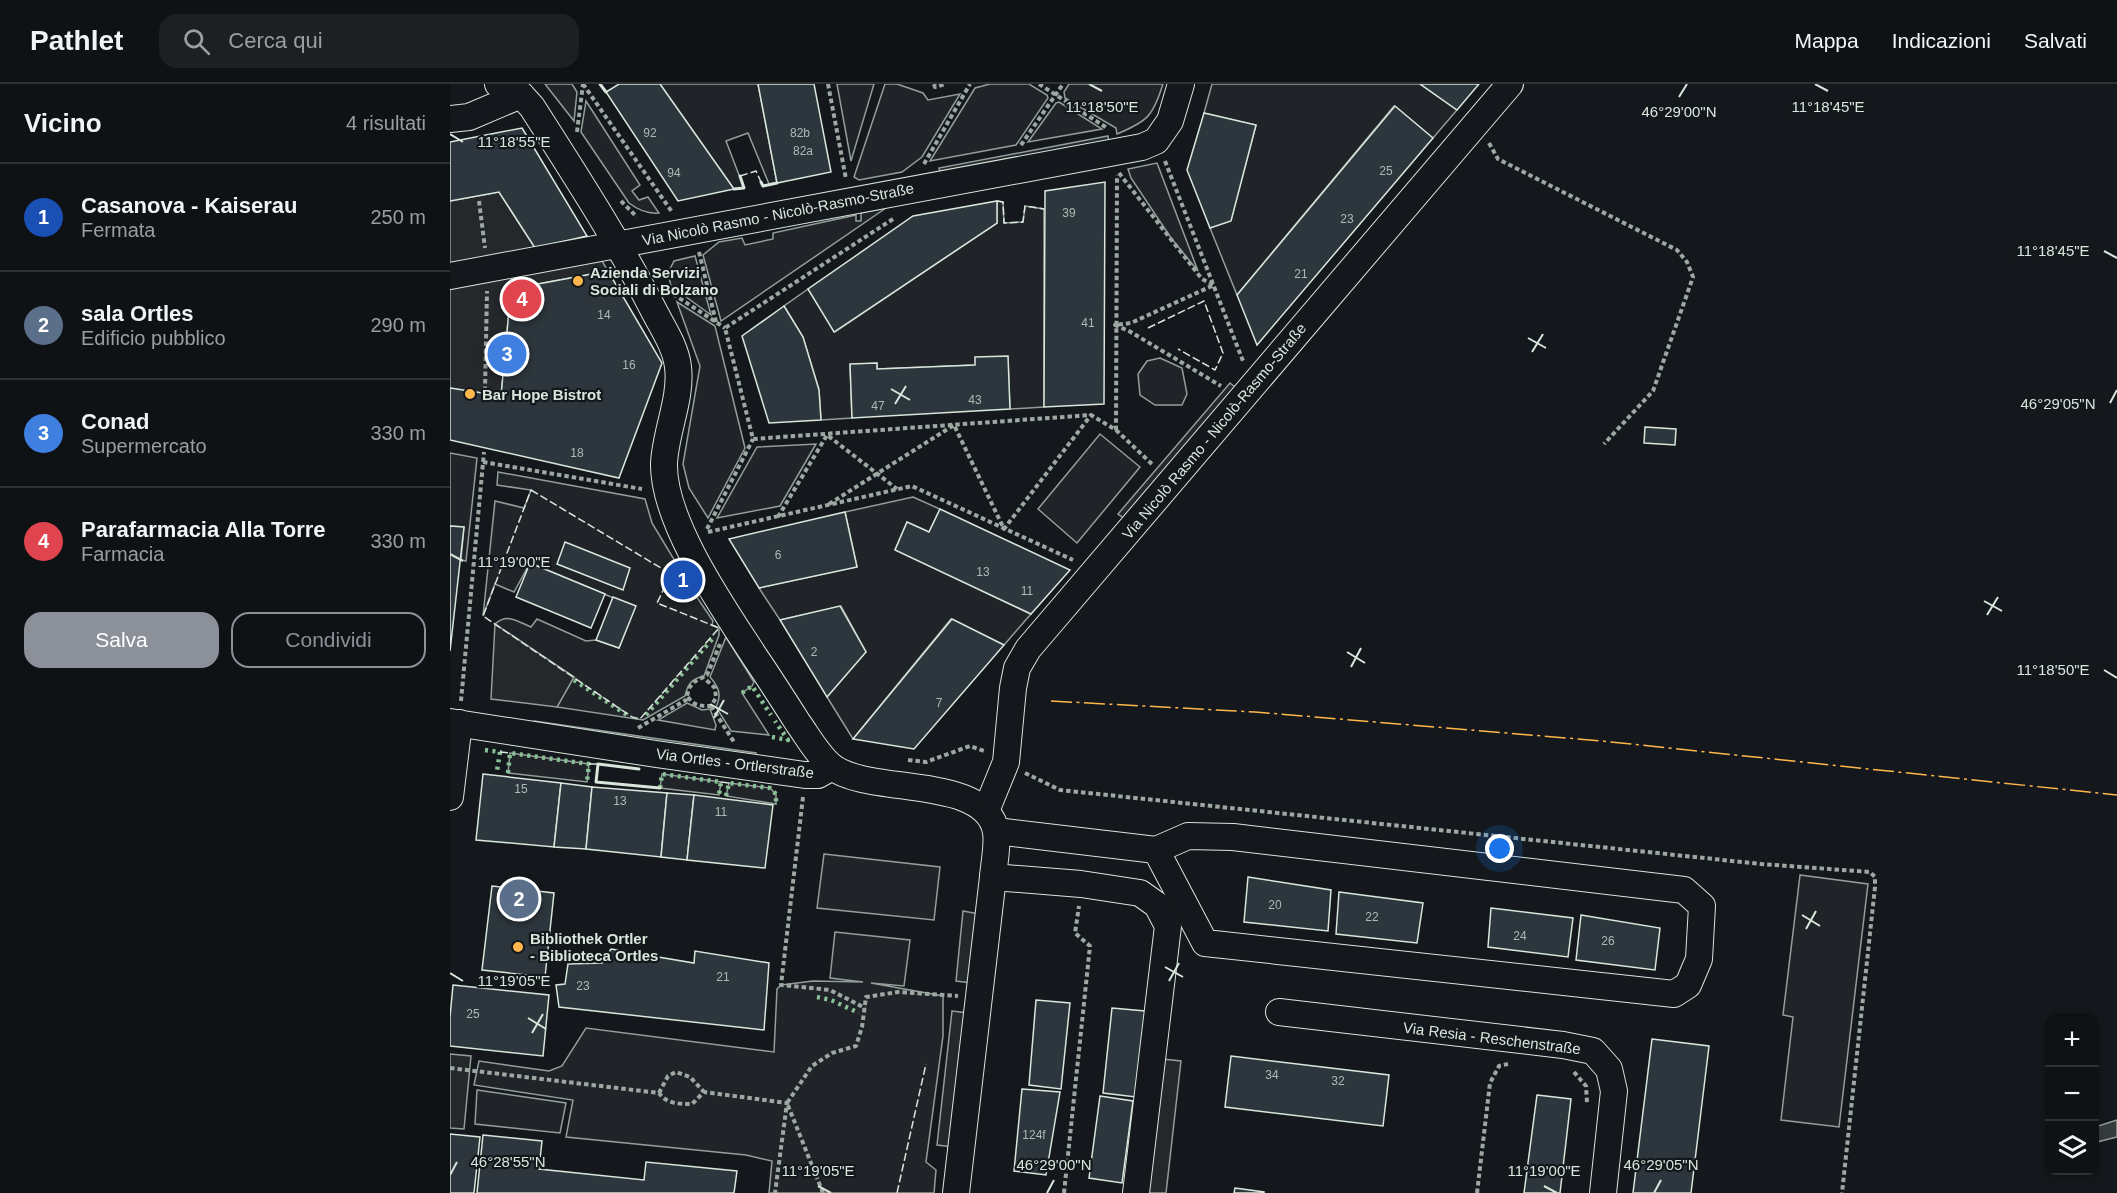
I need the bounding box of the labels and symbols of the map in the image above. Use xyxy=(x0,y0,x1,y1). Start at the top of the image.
text: 11°18'50"E xyxy=(1065,98,1139,115)
text: 11°18'45"E xyxy=(1791,98,1865,115)
text: 46°29'00"N xyxy=(1641,103,1717,120)
house number: 92 xyxy=(643,126,657,140)
house number: 82b xyxy=(790,126,810,140)
text: 11°18'55"E xyxy=(477,133,551,150)
house number: 82a xyxy=(793,144,813,158)
house number: 25 xyxy=(1379,164,1393,178)
house number: 94 xyxy=(667,166,681,180)
street label: Via Nicolò Rasmo - Nicolò-Rasmo-Straße xyxy=(641,179,915,249)
house number: 39 xyxy=(1062,206,1076,220)
house number: 23 xyxy=(1340,212,1354,226)
text: 11°18'45"E xyxy=(2016,242,2090,259)
place label: Azienda Servizi Sociali di Bolzano xyxy=(590,264,718,298)
house number: 21 xyxy=(1294,267,1308,281)
marker: Azienda Servizi Sociali di Bolzano xyxy=(571,274,585,288)
pin: 4 xyxy=(502,276,542,322)
house number: 14 xyxy=(597,308,611,322)
house number: 41 xyxy=(1081,316,1095,330)
street label: Via Nicolò Rasmo - Nicolò-Rasmo-Straße xyxy=(1119,320,1309,542)
pin: 3 xyxy=(488,332,526,376)
house number: 16 xyxy=(622,358,636,372)
place label: Bar Hope Bistrot xyxy=(482,386,601,403)
marker: Bar Hope Bistrot xyxy=(463,387,477,401)
house number: 43 xyxy=(968,393,982,407)
text: 46°29'05"N xyxy=(2020,395,2096,412)
house number: 47 xyxy=(871,399,885,413)
house number: 18 xyxy=(570,446,584,460)
house number: 6 xyxy=(775,548,782,562)
text: 11°19'00"E xyxy=(477,553,551,570)
pin: 1 xyxy=(664,558,702,602)
house number: 13 xyxy=(976,565,990,579)
house number: 11 xyxy=(1021,584,1034,598)
house number: 2 xyxy=(811,645,818,659)
text: 11°18'50"E xyxy=(2016,661,2090,678)
house number: 7 xyxy=(936,696,943,710)
street label: Via Ortles - Ortlerstraße xyxy=(655,745,815,781)
house number: 15 xyxy=(514,782,528,796)
house number: 13 xyxy=(613,794,627,808)
house number: 11 xyxy=(715,805,728,819)
your location xyxy=(1485,834,1514,863)
pin: 2 xyxy=(500,876,538,922)
house number: 20 xyxy=(1268,898,1282,912)
house number: 22 xyxy=(1365,910,1379,924)
house number: 24 xyxy=(1513,929,1527,943)
place label: Bibliothek Ortler - Biblioteca Ortles xyxy=(530,930,658,964)
house number: 26 xyxy=(1601,934,1615,948)
marker: Bibliothek Ortler - Biblioteca Ortles xyxy=(511,940,525,954)
house number: 21 xyxy=(716,970,730,984)
text: 11°19'05"E xyxy=(477,972,551,989)
house number: 23 xyxy=(576,979,590,993)
house number: 25 xyxy=(466,1007,480,1021)
street label: Via Resia - Reschenstraße xyxy=(1402,1019,1582,1057)
house number: 34 xyxy=(1265,1068,1279,1082)
house number: 32 xyxy=(1331,1074,1345,1088)
house number: 124f xyxy=(1022,1128,1046,1142)
text: 46°28'55"N xyxy=(470,1153,546,1170)
text: 46°29'00"N xyxy=(1016,1156,1092,1173)
text: 46°29'05"N xyxy=(1623,1156,1699,1173)
text: 11°19'05"E xyxy=(781,1162,855,1179)
text: 11°19'00"E xyxy=(1507,1162,1581,1179)

